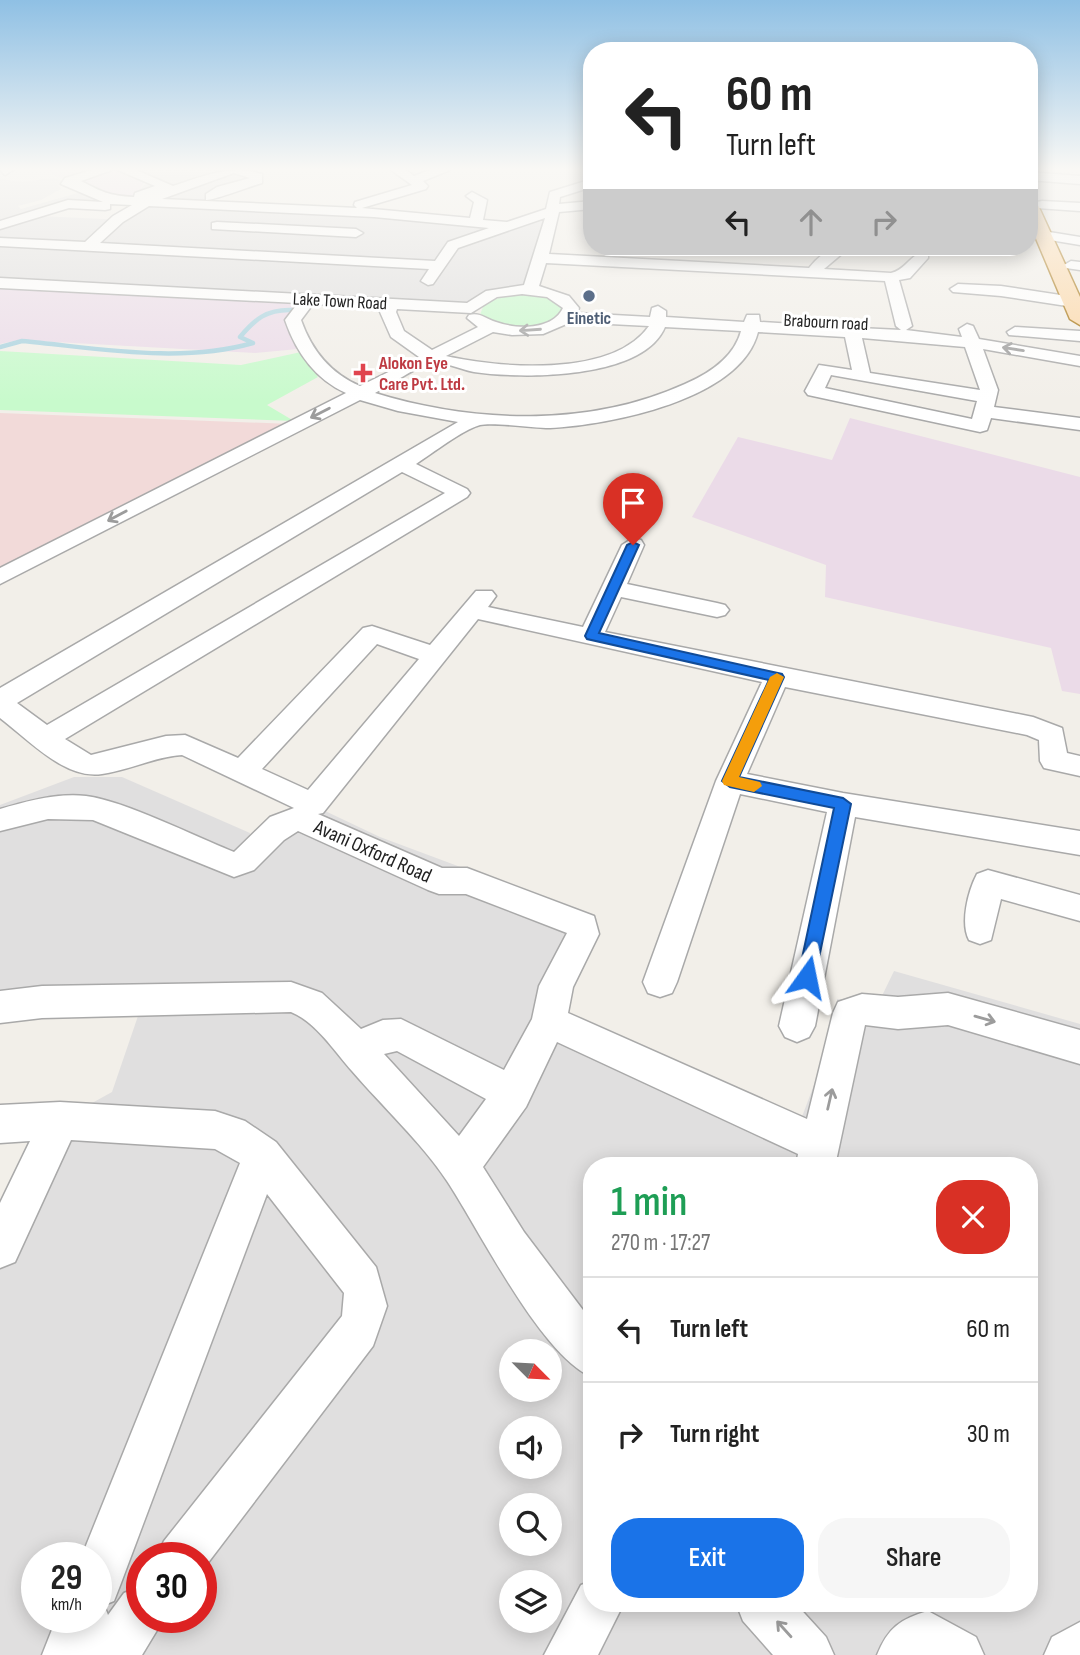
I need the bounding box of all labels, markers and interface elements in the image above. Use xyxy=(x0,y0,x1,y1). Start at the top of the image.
text: 60 m xyxy=(726,66,813,125)
icon: left xyxy=(611,70,702,161)
text: Turn left xyxy=(726,126,816,165)
icon: left xyxy=(719,203,757,241)
icon: ahead xyxy=(792,203,830,241)
icon: right xyxy=(865,203,903,241)
marker: Einetic xyxy=(581,288,597,304)
street label: Lake Town Road xyxy=(292,289,388,314)
place label: Einetic xyxy=(567,308,611,329)
street label: Brabourn road xyxy=(783,310,869,335)
one-way arrow xyxy=(520,324,542,337)
one-way arrow xyxy=(1002,342,1025,355)
place label: Alokon Eye Care Pvt. Ltd. xyxy=(378,353,465,395)
marker: Alokon Eye Care Pvt. Ltd. xyxy=(353,363,373,383)
one-way arrow xyxy=(310,406,331,420)
pin xyxy=(603,473,663,545)
icon: arrive xyxy=(614,484,652,522)
one-way arrow xyxy=(107,510,128,524)
street label: Avani Oxford Road xyxy=(309,814,436,889)
position arrow xyxy=(770,940,844,1014)
one-way arrow xyxy=(974,1014,996,1027)
one-way arrow xyxy=(824,1088,837,1111)
text: 1 min xyxy=(611,1177,687,1228)
button: close xyxy=(936,1180,1010,1254)
text: 270 m · 17:27 xyxy=(611,1229,710,1257)
icon: left xyxy=(611,1311,649,1349)
text: Turn left xyxy=(670,1314,748,1345)
text: 60 m xyxy=(966,1314,1010,1345)
north arrow xyxy=(499,1339,562,1402)
map controls xyxy=(499,1339,562,1633)
button: sound xyxy=(499,1416,562,1479)
icon: right xyxy=(611,1416,649,1454)
text: Turn right xyxy=(670,1419,759,1450)
text: 30 m xyxy=(967,1419,1010,1450)
button: search xyxy=(499,1493,562,1556)
button: Exit xyxy=(611,1518,804,1598)
button: Share xyxy=(818,1518,1010,1598)
speed limit sign: 30 xyxy=(126,1542,217,1633)
text: 29 xyxy=(51,1557,82,1600)
button: layers xyxy=(499,1570,562,1633)
text: km/h xyxy=(51,1594,82,1615)
one-way arrow xyxy=(776,1620,792,1638)

